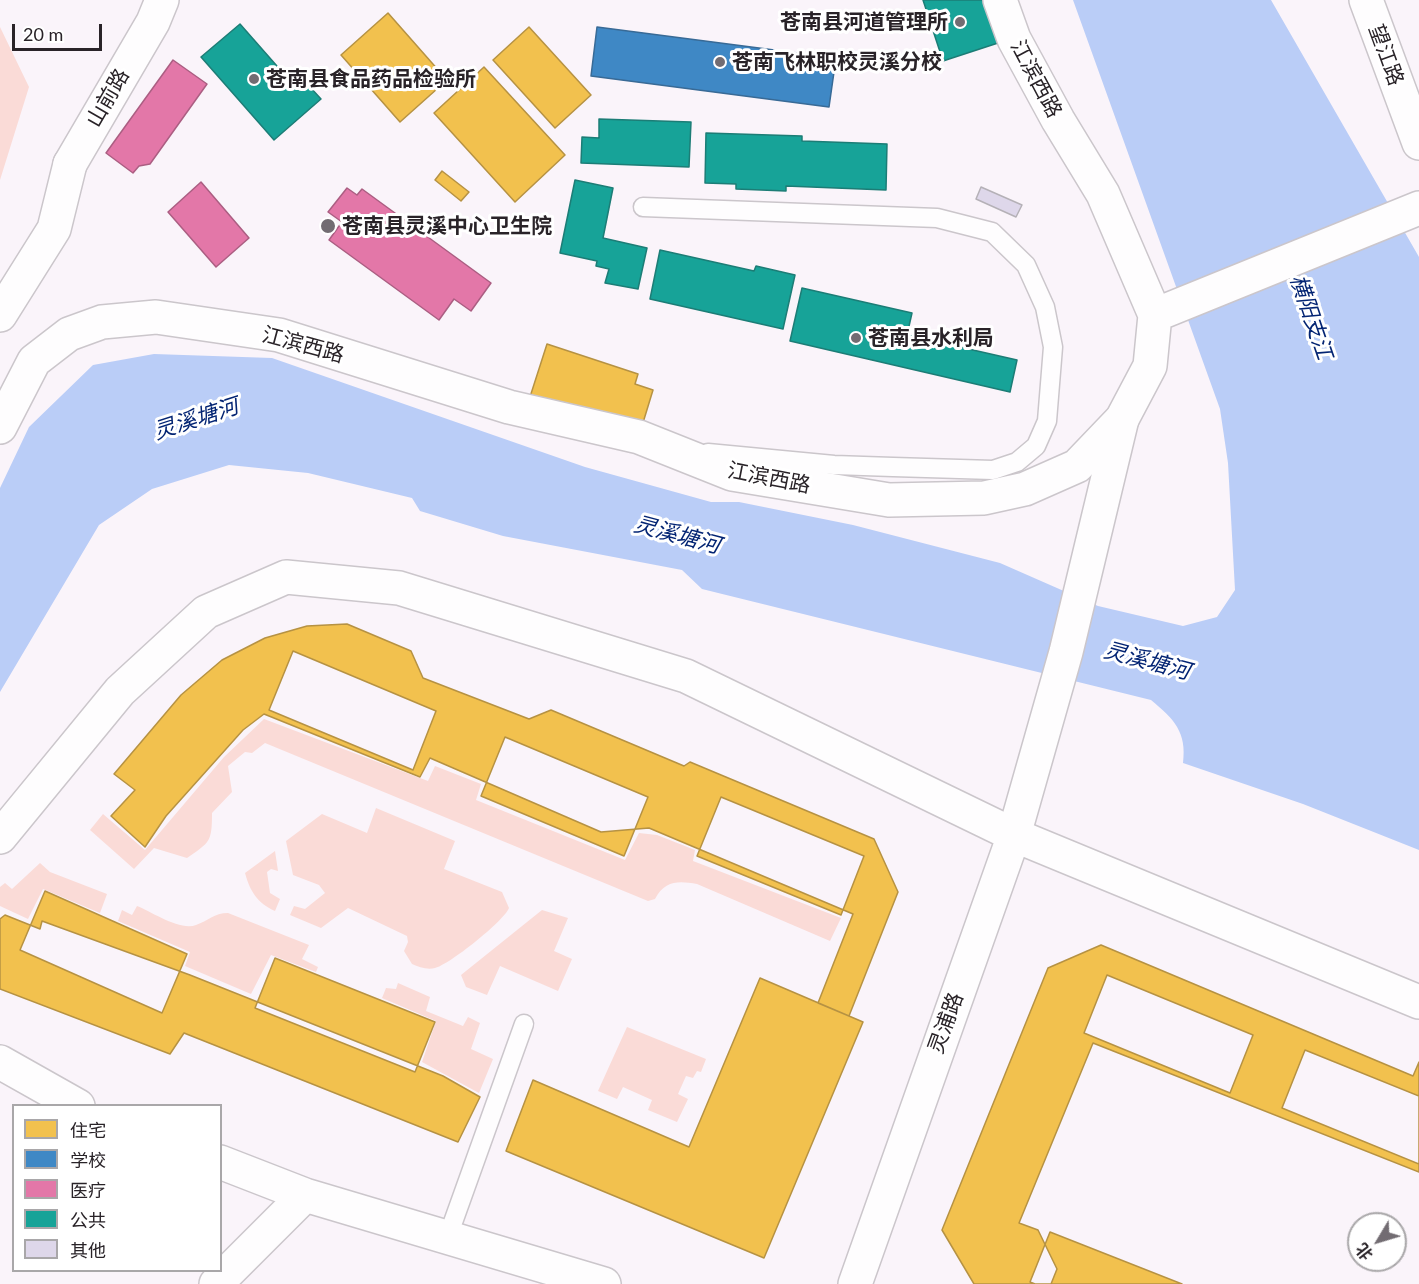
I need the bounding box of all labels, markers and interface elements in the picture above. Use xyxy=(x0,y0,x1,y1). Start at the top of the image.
place label: 苍南县河道管理所 xyxy=(780,9,948,35)
scale bar xyxy=(15,12,105,50)
marker: 苍南县河道管理所 xyxy=(953,15,967,29)
street label: 望江路 xyxy=(1363,21,1409,89)
text: 20 m xyxy=(23,23,63,45)
street label: 江滨西路 xyxy=(1005,36,1067,122)
place label: 苍南飞林职校灵溪分校 xyxy=(732,49,942,75)
marker: 苍南飞林职校灵溪分校 xyxy=(713,55,727,69)
street label: 山前路 xyxy=(81,64,135,132)
place label: 苍南县食品药品检验所 xyxy=(266,66,476,92)
marker: 苍南县食品药品检验所 xyxy=(247,72,261,86)
place label: 苍南县灵溪中心卫生院 xyxy=(342,213,552,239)
marker: 苍南县灵溪中心卫生院 xyxy=(319,217,337,235)
water label: 横阳支江 xyxy=(1284,271,1338,363)
street label: 江滨西路 xyxy=(259,322,347,368)
place label: 苍南县水利局 xyxy=(868,325,994,351)
marker: 苍南县水利局 xyxy=(849,331,863,345)
water label: 灵溪塘河 xyxy=(150,393,242,445)
street label: 江滨西路 xyxy=(725,458,813,498)
water label: 灵溪塘河 xyxy=(631,511,723,559)
water label: 灵溪塘河 xyxy=(1101,637,1193,685)
street label: 灵浦路 xyxy=(923,989,969,1057)
legend xyxy=(12,1104,222,1272)
text: 住宅 xyxy=(70,1119,106,1141)
text: 学校 xyxy=(70,1149,106,1171)
text: 医疗 xyxy=(70,1179,106,1201)
text: 公共 xyxy=(70,1209,106,1231)
north arrow xyxy=(1347,1212,1407,1272)
text: 其他 xyxy=(70,1239,106,1261)
text: 北 xyxy=(1352,1240,1376,1264)

